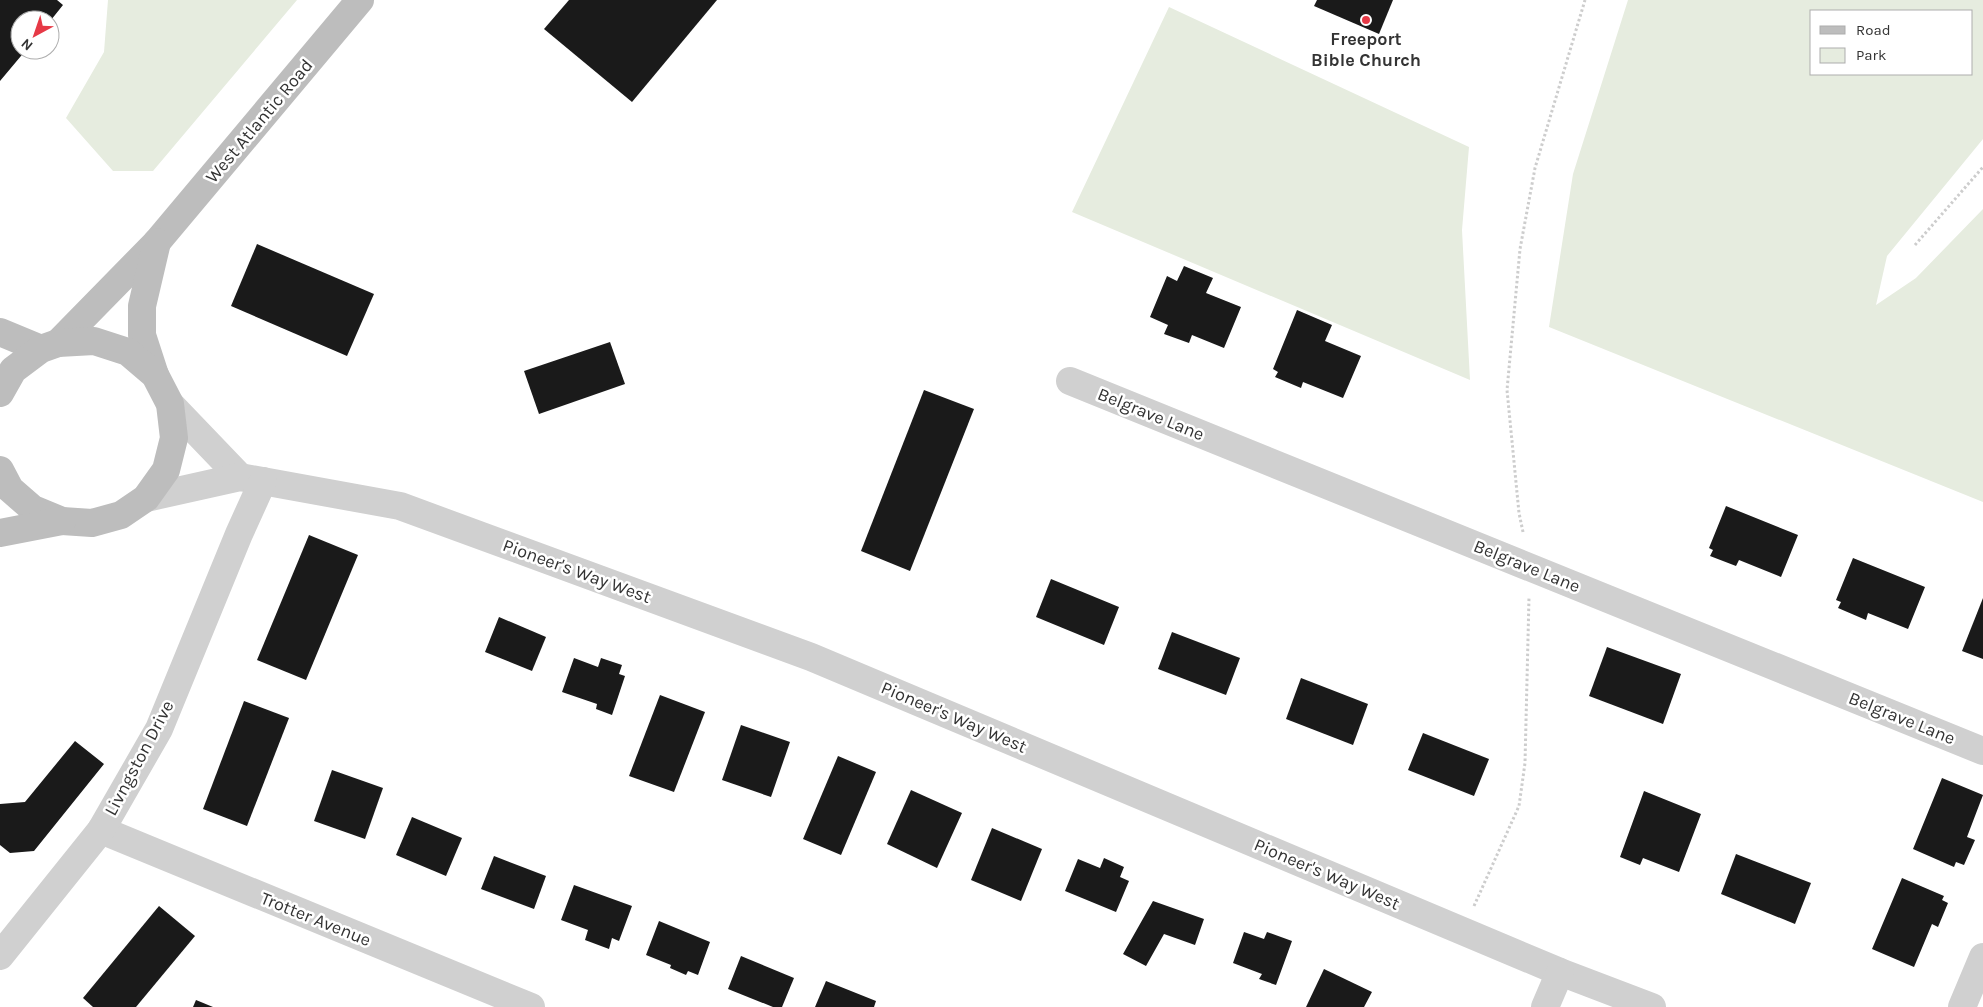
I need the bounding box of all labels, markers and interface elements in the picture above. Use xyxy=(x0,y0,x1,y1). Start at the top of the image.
north arrow xyxy=(10,10,60,60)
legend xyxy=(1810,10,1973,75)
marker: Freeport Bible Church xyxy=(1360,14,1372,26)
text: Road xyxy=(1856,21,1891,39)
place label: Freeport Bible Church xyxy=(1311,28,1421,71)
text: N xyxy=(18,35,36,54)
text: Park xyxy=(1856,46,1886,64)
street label: West Atlantic Road xyxy=(201,54,317,188)
street label: Belgrave Lane xyxy=(1094,383,1208,445)
street label: Pioneer's Way West xyxy=(500,534,654,608)
street label: Belgrave Lane xyxy=(1470,535,1584,597)
street label: Pioneer's Way West xyxy=(878,676,1030,758)
street label: Belgrave Lane xyxy=(1845,687,1959,749)
street label: Livngston Drive xyxy=(99,697,179,819)
street label: Pioneer's Way West xyxy=(1251,833,1403,915)
street label: Trotter Avenue xyxy=(258,887,374,951)

